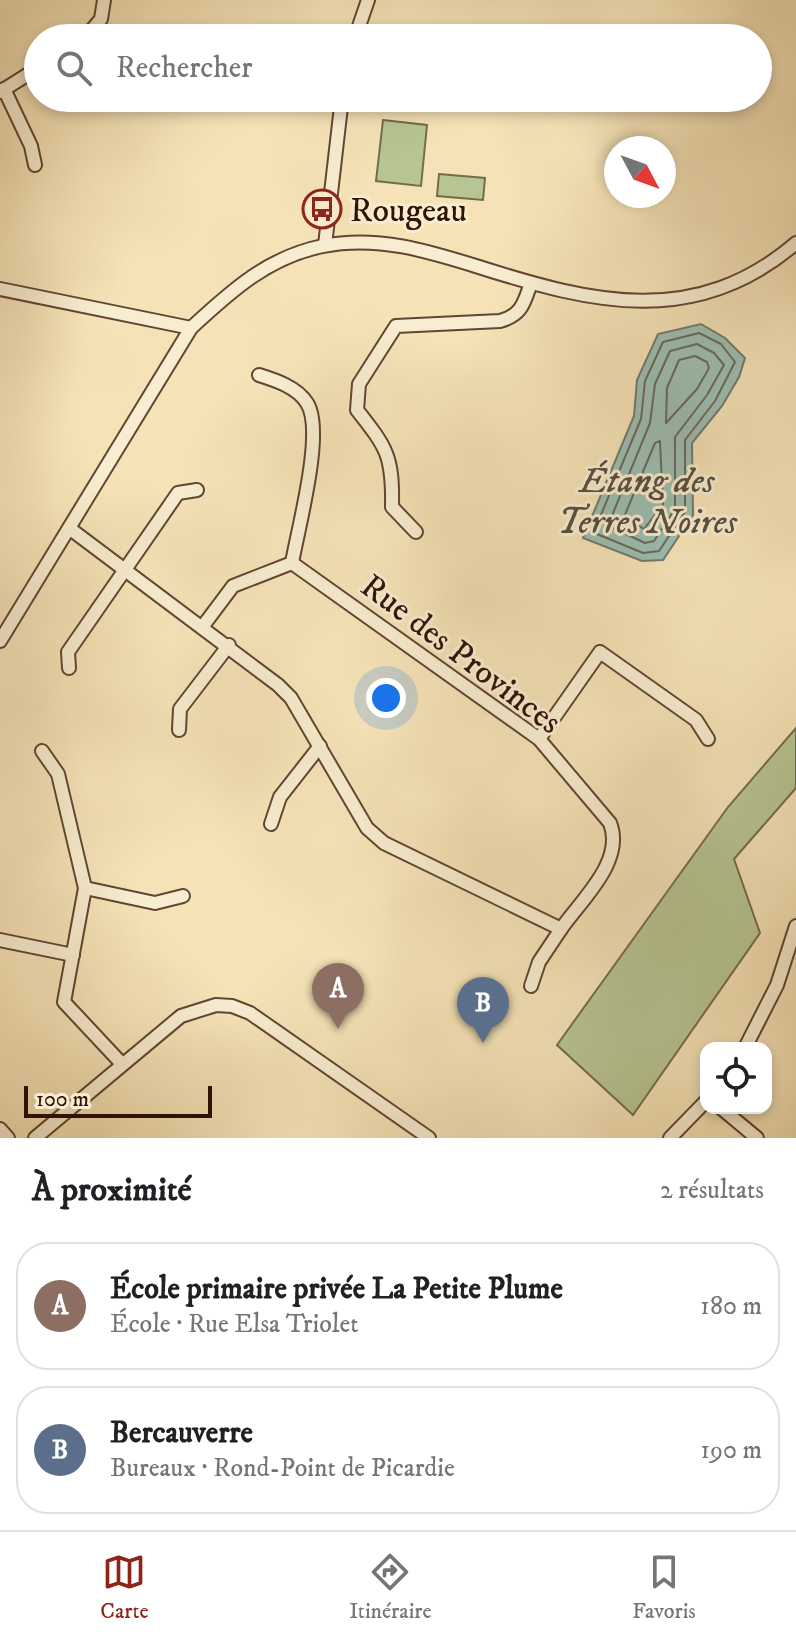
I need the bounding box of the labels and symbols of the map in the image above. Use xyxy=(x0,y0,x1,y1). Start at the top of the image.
north arrow xyxy=(604,136,676,208)
bus stop icon: Rougeau xyxy=(301,188,343,230)
place label: Rougeau xyxy=(350,190,467,232)
water label: Étang des Terres Noires xyxy=(557,459,738,545)
street label: Rue des Provinces xyxy=(352,565,569,744)
your location xyxy=(366,678,406,718)
pin: A xyxy=(312,963,364,1029)
pin: B xyxy=(457,977,509,1043)
scale bar xyxy=(24,1082,212,1118)

